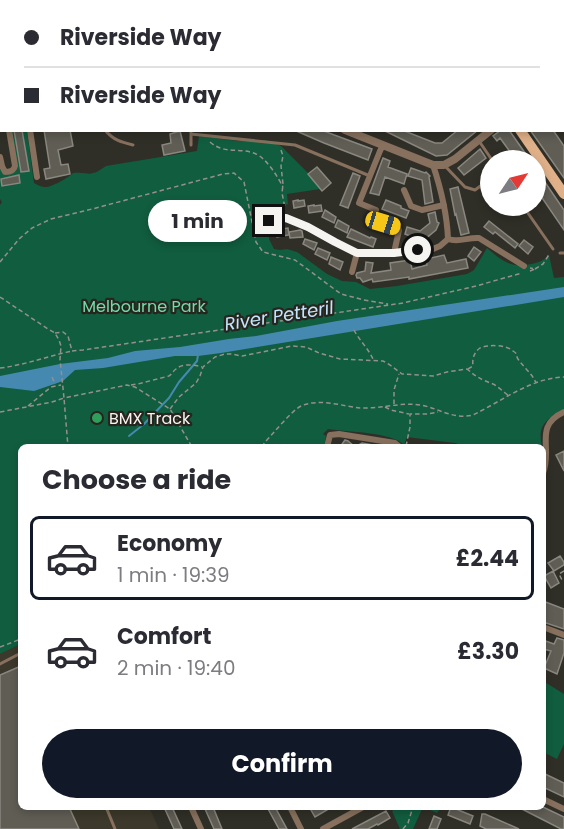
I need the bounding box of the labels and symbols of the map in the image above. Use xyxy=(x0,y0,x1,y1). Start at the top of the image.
north arrow xyxy=(480,150,546,216)
callout: 1 min xyxy=(149,200,248,242)
route end xyxy=(255,207,282,234)
car xyxy=(363,209,403,237)
route start xyxy=(404,236,431,263)
water label: River Petteril xyxy=(223,294,336,336)
park label: Melbourne Park xyxy=(82,295,207,318)
place label: BMX Track xyxy=(109,407,191,430)
marker: BMX Track xyxy=(90,411,104,425)

